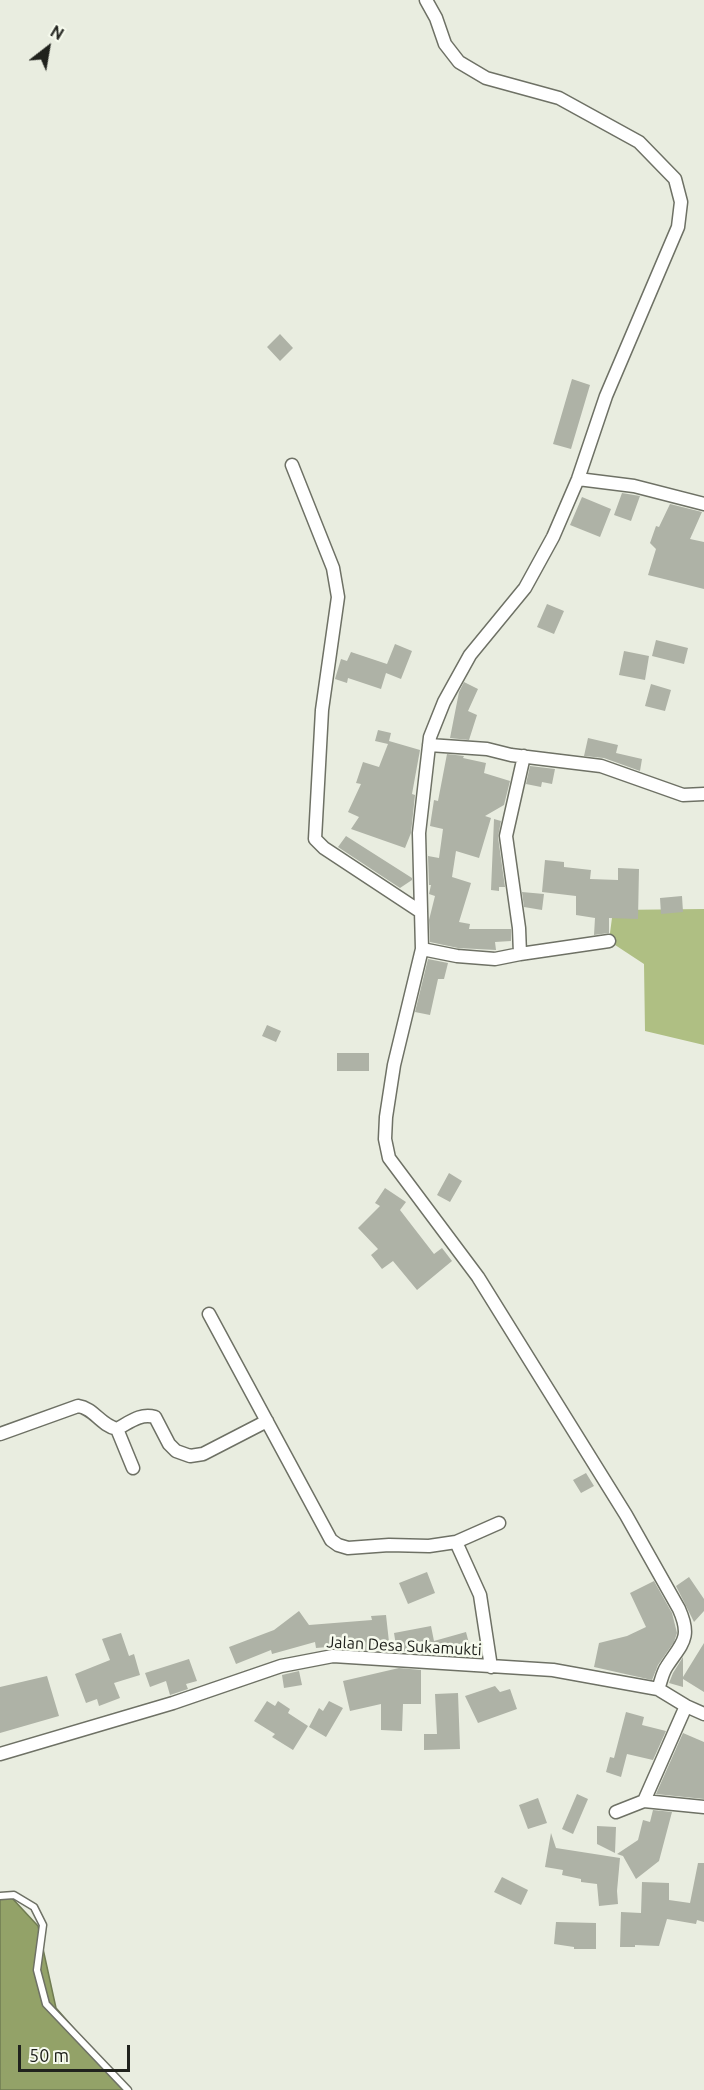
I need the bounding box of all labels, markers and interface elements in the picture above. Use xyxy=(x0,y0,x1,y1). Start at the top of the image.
north arrow xyxy=(18,18,78,78)
text: N xyxy=(48,22,67,43)
street label: Jalan Desa Sukamukti xyxy=(326,1632,482,1660)
scale bar xyxy=(21,2033,134,2071)
text: 50 m xyxy=(29,2045,69,2065)

